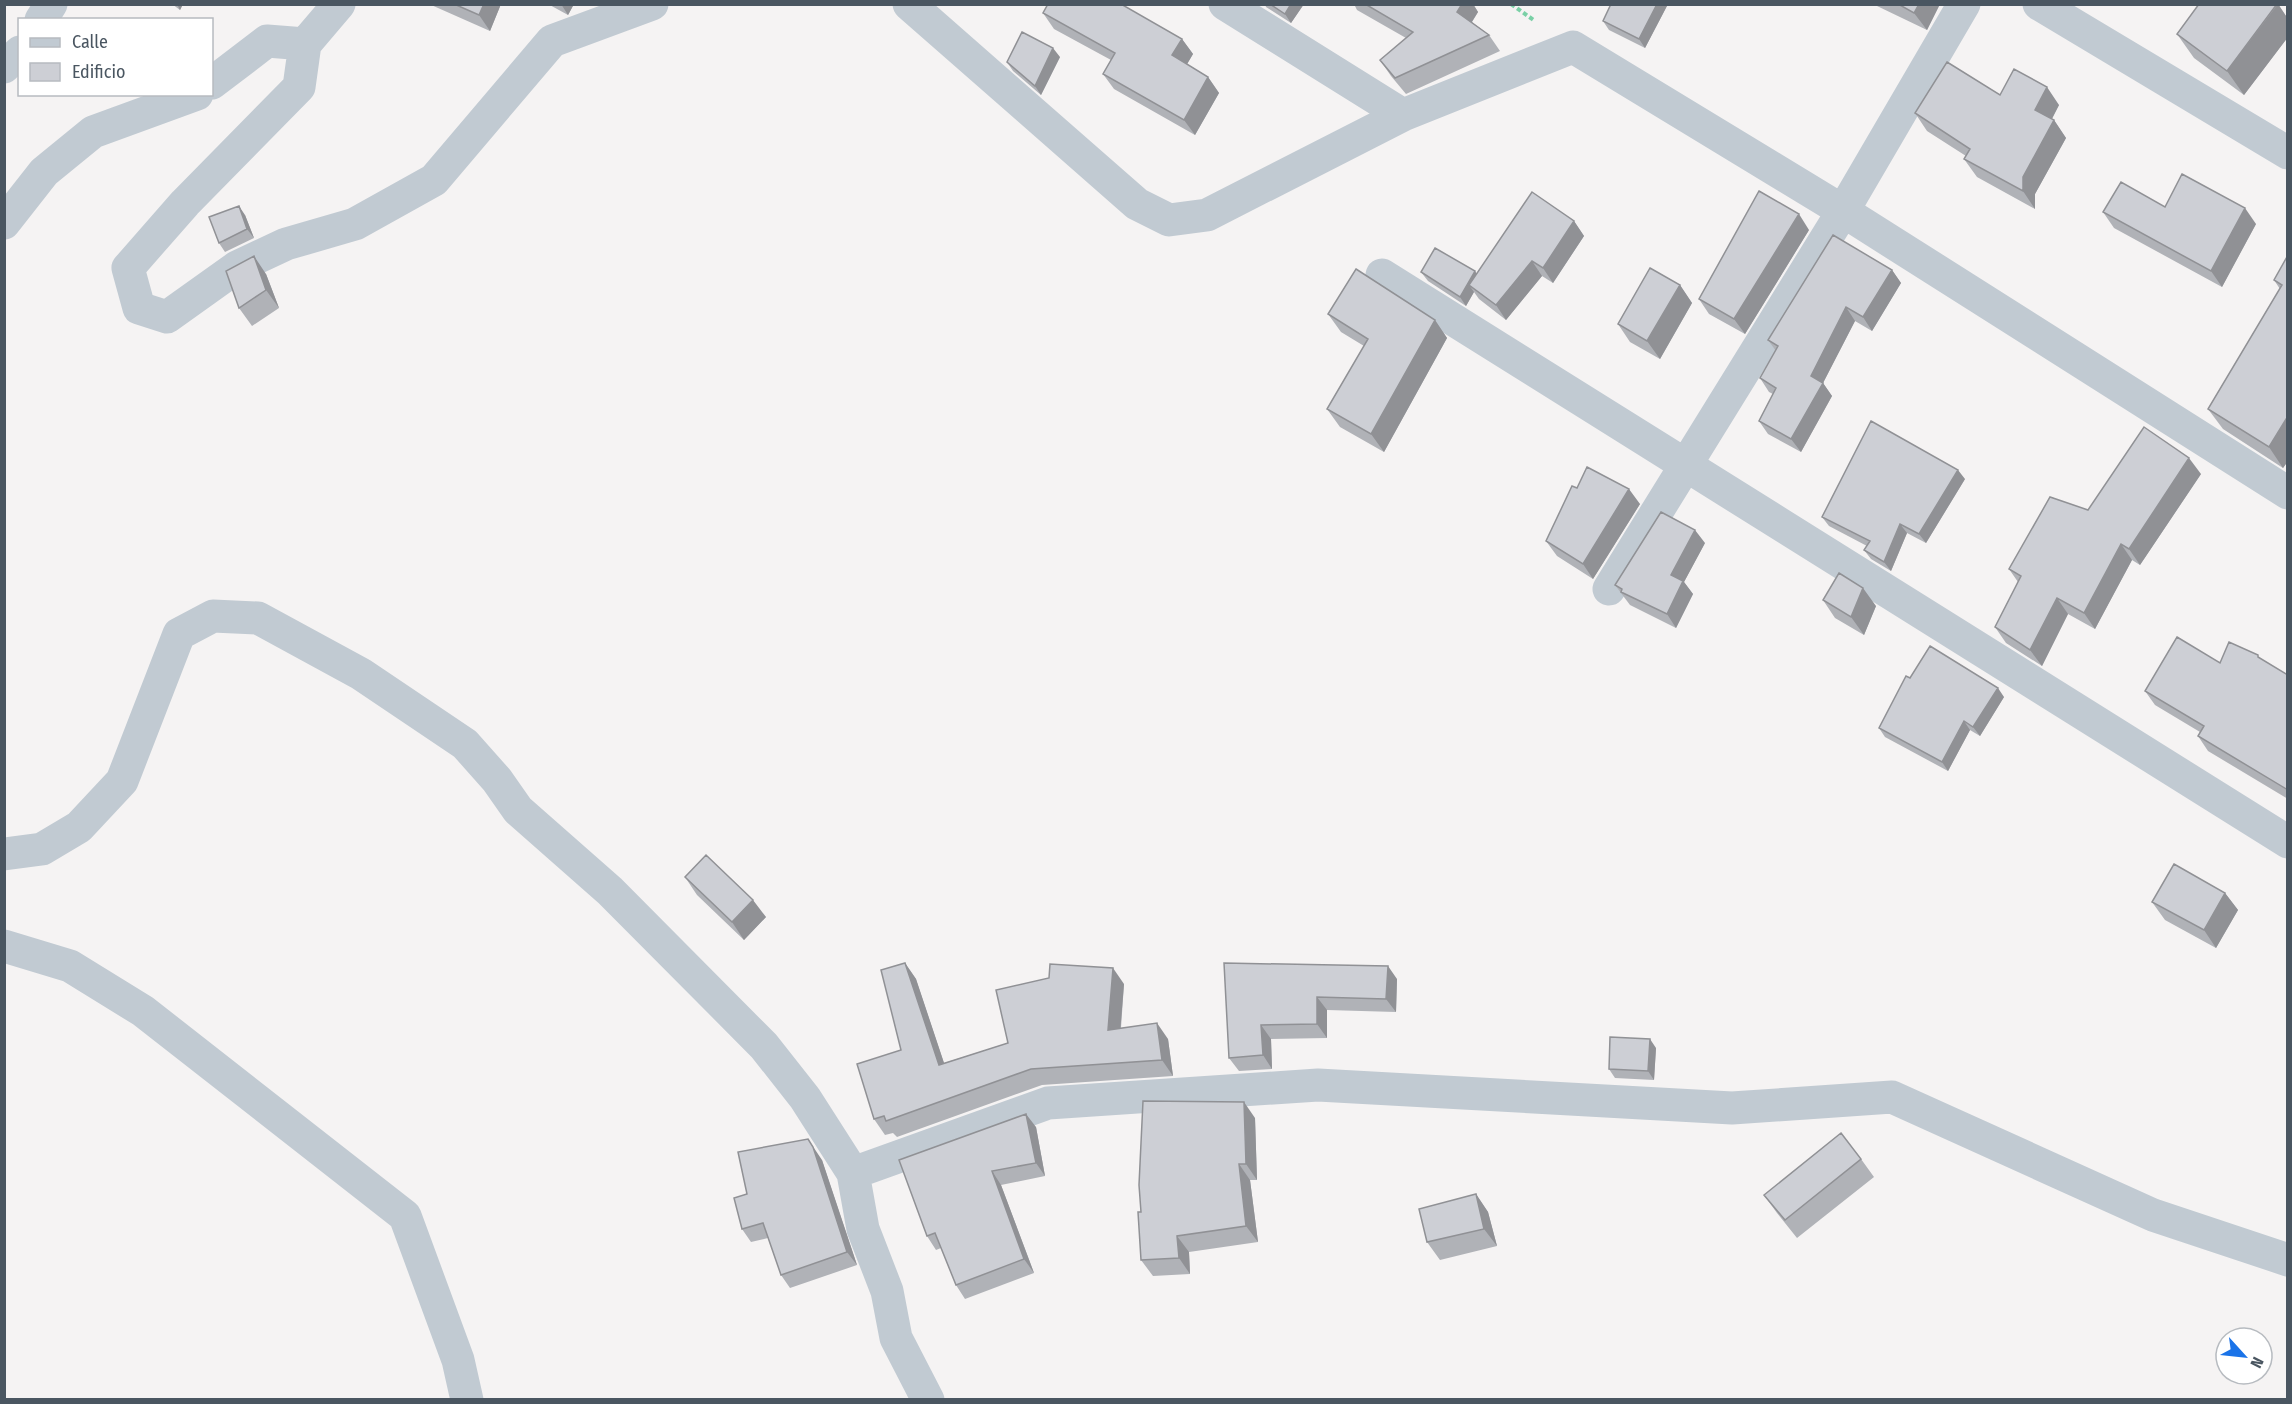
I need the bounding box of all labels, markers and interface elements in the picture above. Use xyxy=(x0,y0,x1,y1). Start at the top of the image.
legend xyxy=(18,18,213,96)
text: Calle xyxy=(72,31,108,53)
text: Edificio xyxy=(72,61,125,83)
north arrow xyxy=(2214,1326,2274,1386)
text: N xyxy=(2246,1354,2268,1371)

